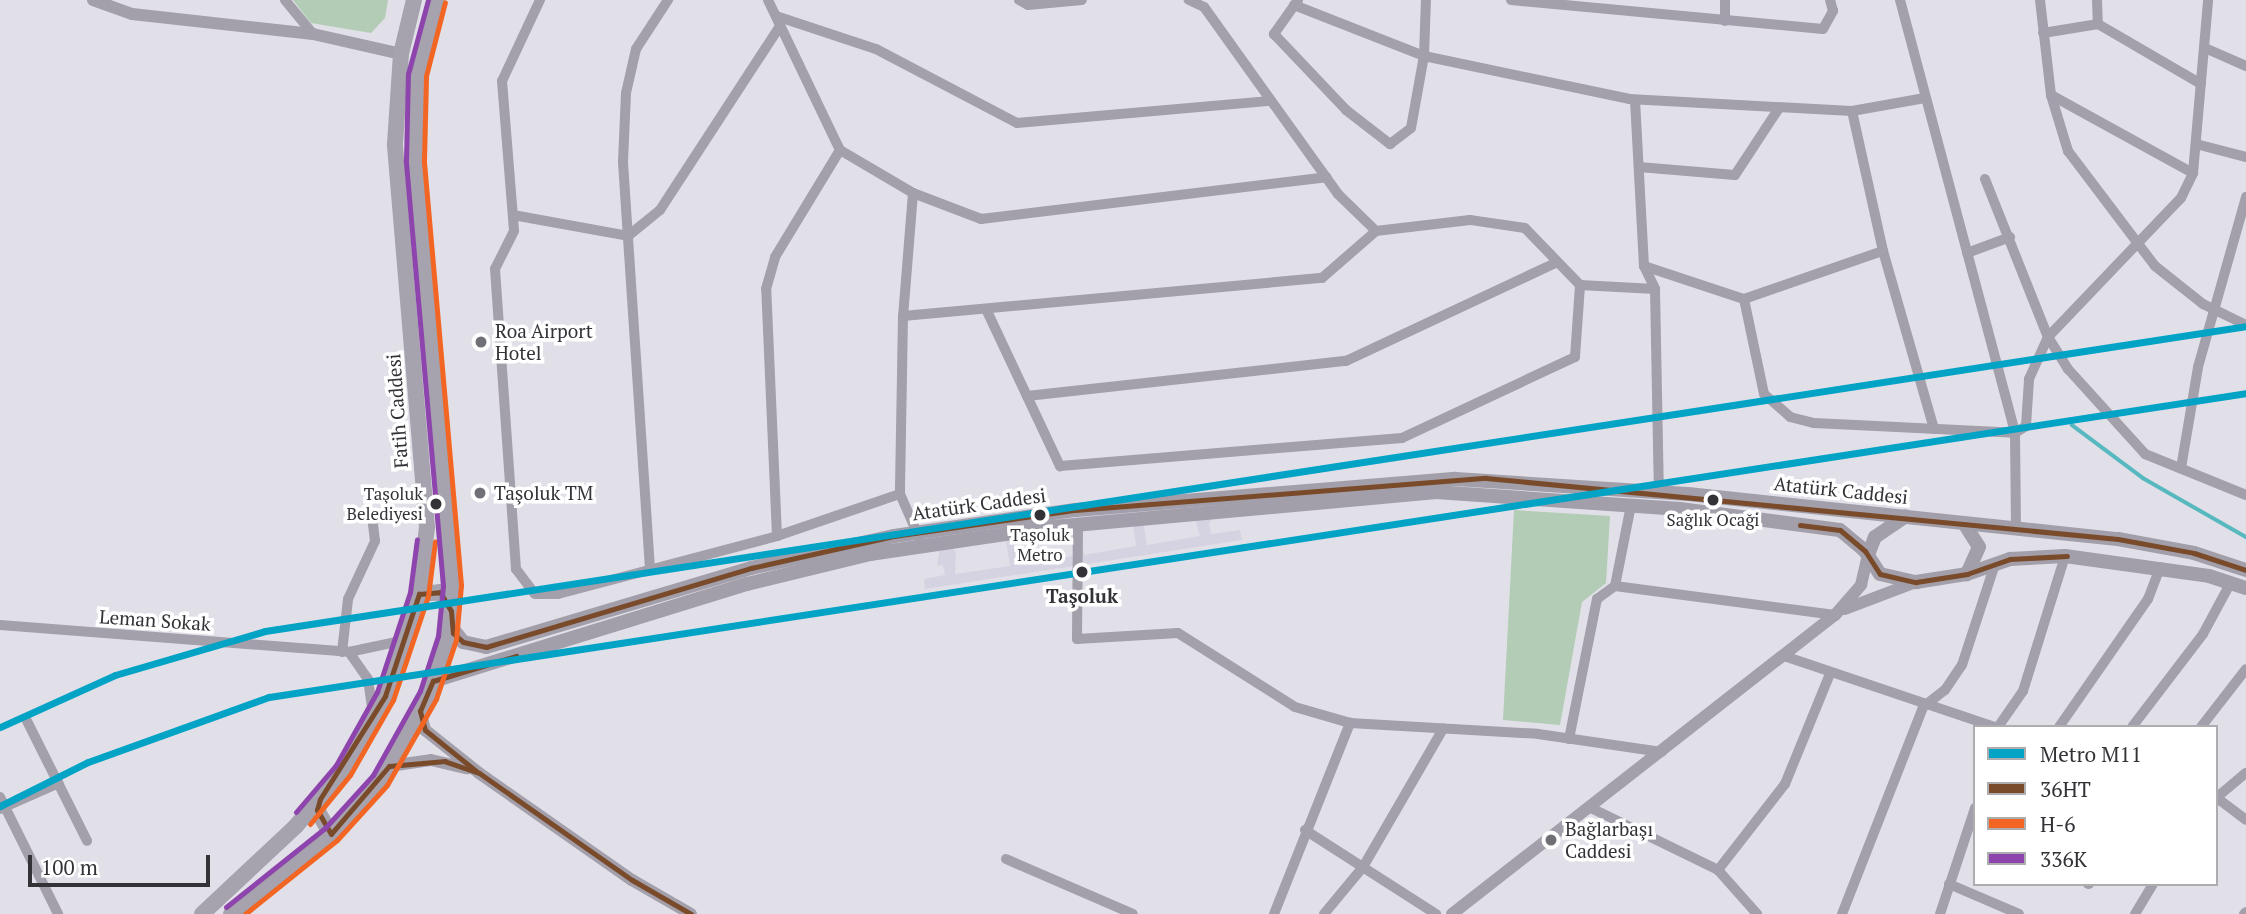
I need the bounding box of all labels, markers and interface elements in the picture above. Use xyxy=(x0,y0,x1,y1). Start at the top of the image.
place label: Roa Airport Hotel xyxy=(495,320,593,364)
marker: Roa Airport Hotel xyxy=(473,334,489,350)
street label: Fatih Caddesi xyxy=(382,353,412,469)
street label: Atatürk Caddesi xyxy=(1773,472,1909,508)
place label: Taşoluk TM xyxy=(494,482,593,504)
street label: Atatürk Caddesi xyxy=(911,483,1047,525)
place label: Taşoluk Belediyesi xyxy=(346,484,423,524)
marker: Taşoluk TM xyxy=(472,485,488,501)
marker: Sağlık Ocaği xyxy=(1706,493,1720,507)
marker: Taşoluk Belediyesi xyxy=(429,497,443,511)
marker: Taşoluk Metro xyxy=(1033,508,1047,522)
place label: Sağlık Ocaği xyxy=(1667,510,1759,530)
place label: Taşoluk Metro xyxy=(1010,525,1070,565)
marker: Taşoluk xyxy=(1072,562,1092,582)
place label: Taşoluk xyxy=(1046,585,1118,607)
street label: Leman Sokak xyxy=(98,605,212,635)
legend xyxy=(1973,725,2218,886)
text: Metro M11 xyxy=(2040,740,2142,768)
text: 36HT xyxy=(2040,775,2091,803)
text: H-6 xyxy=(2040,810,2075,838)
place label: Bağlarbaşı Caddesi xyxy=(1565,818,1653,862)
marker: Bağlarbaşı Caddesi xyxy=(1543,832,1559,848)
scale bar xyxy=(32,841,214,885)
text: 336K xyxy=(2040,845,2087,873)
text: 100 m xyxy=(41,853,98,881)

